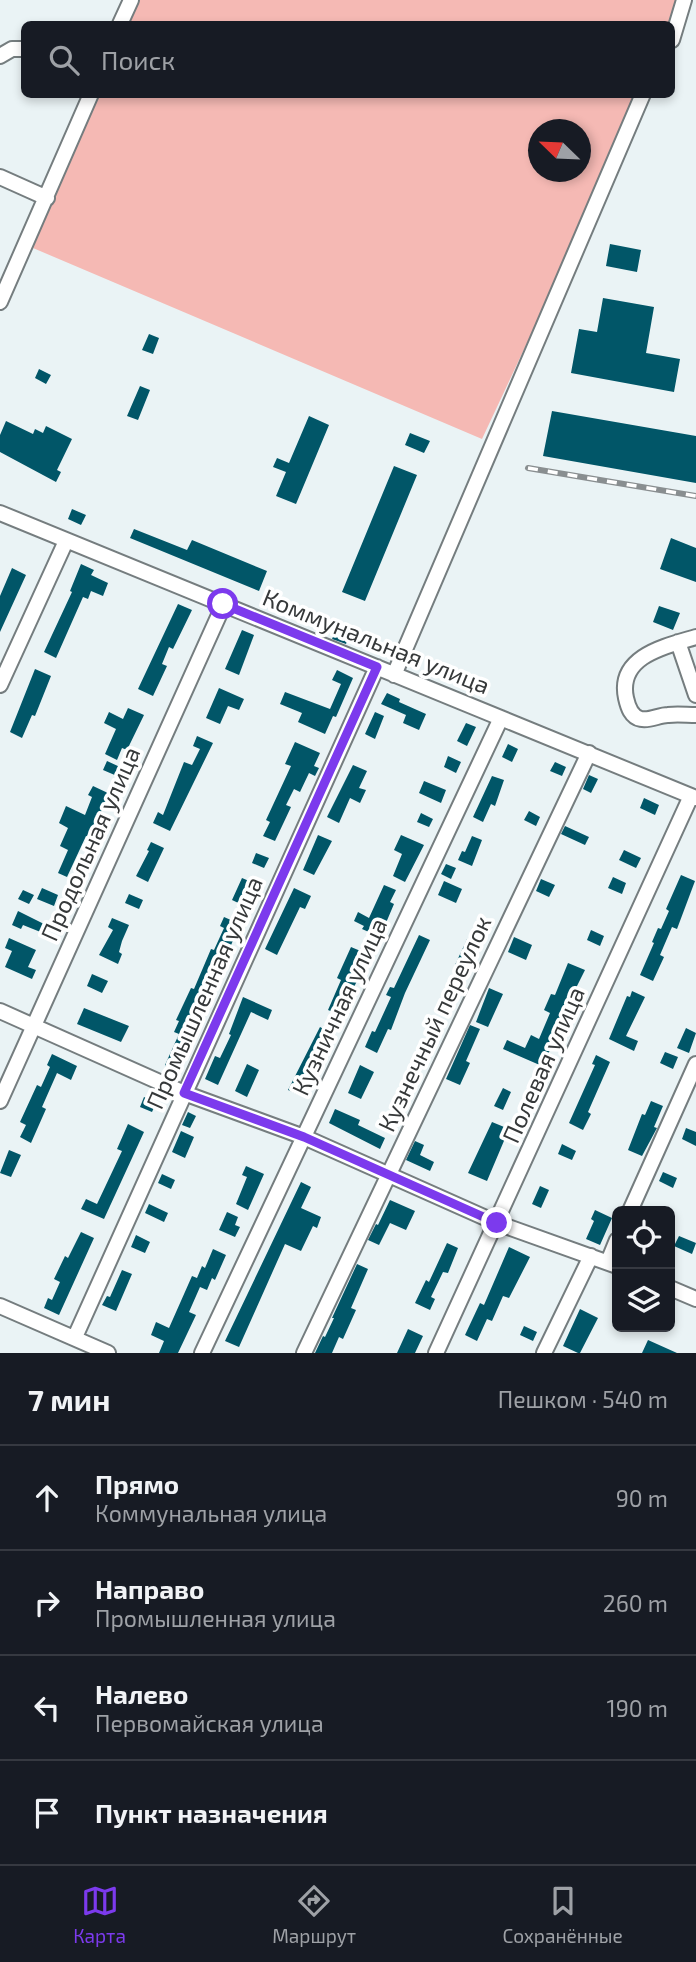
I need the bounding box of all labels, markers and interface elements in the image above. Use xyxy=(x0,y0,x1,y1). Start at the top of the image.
search box xyxy=(21,21,675,98)
icon: search xyxy=(45,41,83,79)
text: Поиск xyxy=(101,44,175,75)
north arrow xyxy=(528,119,591,182)
street label: Коммунальная улица xyxy=(258,582,494,700)
route start xyxy=(207,588,238,619)
street label: Продольная улица xyxy=(34,742,146,945)
street label: Промышленная улица xyxy=(139,872,269,1114)
street label: Кузнечный переулок xyxy=(371,911,497,1136)
street label: Кузничная улица xyxy=(285,913,393,1100)
street label: Полевая улица xyxy=(495,982,591,1147)
map controls xyxy=(612,1206,675,1332)
button: locate xyxy=(612,1206,675,1269)
route end xyxy=(481,1207,512,1238)
button: layers xyxy=(612,1269,675,1332)
text: 7 мин xyxy=(28,1381,110,1417)
text: Пешком · 540 m xyxy=(498,1385,668,1413)
text: Прямо xyxy=(95,1468,179,1499)
icon: ahead xyxy=(28,1479,66,1517)
text: 90 m xyxy=(616,1484,668,1512)
text: Коммунальная улица xyxy=(95,1499,327,1527)
text: Направо xyxy=(95,1573,204,1604)
icon: right xyxy=(28,1584,66,1622)
text: 260 m xyxy=(603,1589,668,1617)
text: Промышленная улица xyxy=(95,1604,336,1632)
text: Налево xyxy=(95,1678,188,1709)
icon: left xyxy=(28,1689,66,1727)
text: 190 m xyxy=(607,1694,668,1722)
text: Первомайская улица xyxy=(95,1709,324,1737)
icon: arrive xyxy=(28,1794,66,1832)
text: Пункт назначения xyxy=(95,1797,328,1828)
tab: Карта xyxy=(73,1882,126,1947)
tab: Маршрут xyxy=(272,1882,356,1947)
tab: Сохранённые xyxy=(502,1882,623,1947)

